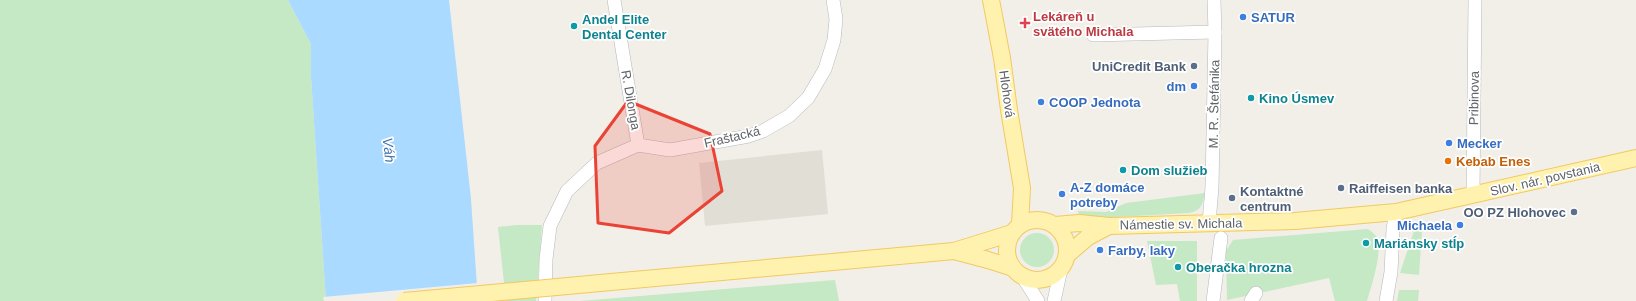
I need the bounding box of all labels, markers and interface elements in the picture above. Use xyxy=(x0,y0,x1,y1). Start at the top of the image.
place label: Lekáreň u svätého Michala xyxy=(1033,9,1134,39)
place label: SATUR xyxy=(1251,10,1295,25)
place label: Andel Elite Dental Center xyxy=(582,12,667,42)
marker: SATUR xyxy=(1238,12,1248,22)
marker: Lekáreň u svätého Michala xyxy=(1020,18,1030,28)
marker: Andel Elite Dental Center xyxy=(569,21,579,31)
place label: UniCredit Bank xyxy=(1092,59,1187,74)
street label: M. R. Štefánika xyxy=(1206,59,1222,149)
marker: UniCredit Bank xyxy=(1189,61,1199,71)
street label: R. Dilonga xyxy=(618,69,644,132)
street label: Hlohová xyxy=(996,69,1018,119)
street label: Pribinova xyxy=(1466,70,1482,125)
place label: dm xyxy=(1167,79,1186,94)
marker: dm xyxy=(1189,81,1199,91)
place label: Kino Úsmev xyxy=(1259,91,1335,106)
marker: Kino Úsmev xyxy=(1246,93,1256,103)
place label: COOP Jednota xyxy=(1049,95,1141,110)
marker: COOP Jednota xyxy=(1036,97,1046,107)
street label: Fraštacká xyxy=(703,123,762,151)
place label: Mecker xyxy=(1457,136,1502,151)
water label: Váh xyxy=(380,137,398,164)
marker: Mecker xyxy=(1444,138,1454,148)
place label: Kebab Enes xyxy=(1456,154,1530,169)
marker: Kebab Enes xyxy=(1443,156,1453,166)
street label: Slov. nár. povstania xyxy=(1489,159,1602,199)
place label: Dom služieb xyxy=(1131,163,1208,178)
marker: Dom služieb xyxy=(1118,165,1128,175)
place label: A-Z domáce potreby xyxy=(1070,180,1144,210)
place label: Raiffeisen banka xyxy=(1349,181,1453,196)
marker: Raiffeisen banka xyxy=(1336,183,1346,193)
place label: Kontaktné centrum xyxy=(1240,184,1304,214)
marker: A-Z domáce potreby xyxy=(1057,189,1067,199)
marker: Kontaktné centrum xyxy=(1227,193,1237,203)
place label: OO PZ Hlohovec xyxy=(1463,205,1566,220)
marker: OO PZ Hlohovec xyxy=(1569,207,1579,217)
street label: Námestie sv. Michala xyxy=(1120,215,1243,233)
place label: Michaela xyxy=(1397,218,1453,233)
marker: Michaela xyxy=(1455,220,1465,230)
place label: Mariánsky stĺp xyxy=(1374,236,1464,251)
marker: Mariánsky stĺp xyxy=(1361,238,1371,248)
place label: Farby, laky xyxy=(1108,243,1176,258)
marker: Farby, laky xyxy=(1095,245,1105,255)
place label: Oberačka hrozna xyxy=(1186,260,1292,275)
marker: Oberačka hrozna xyxy=(1173,262,1183,272)

